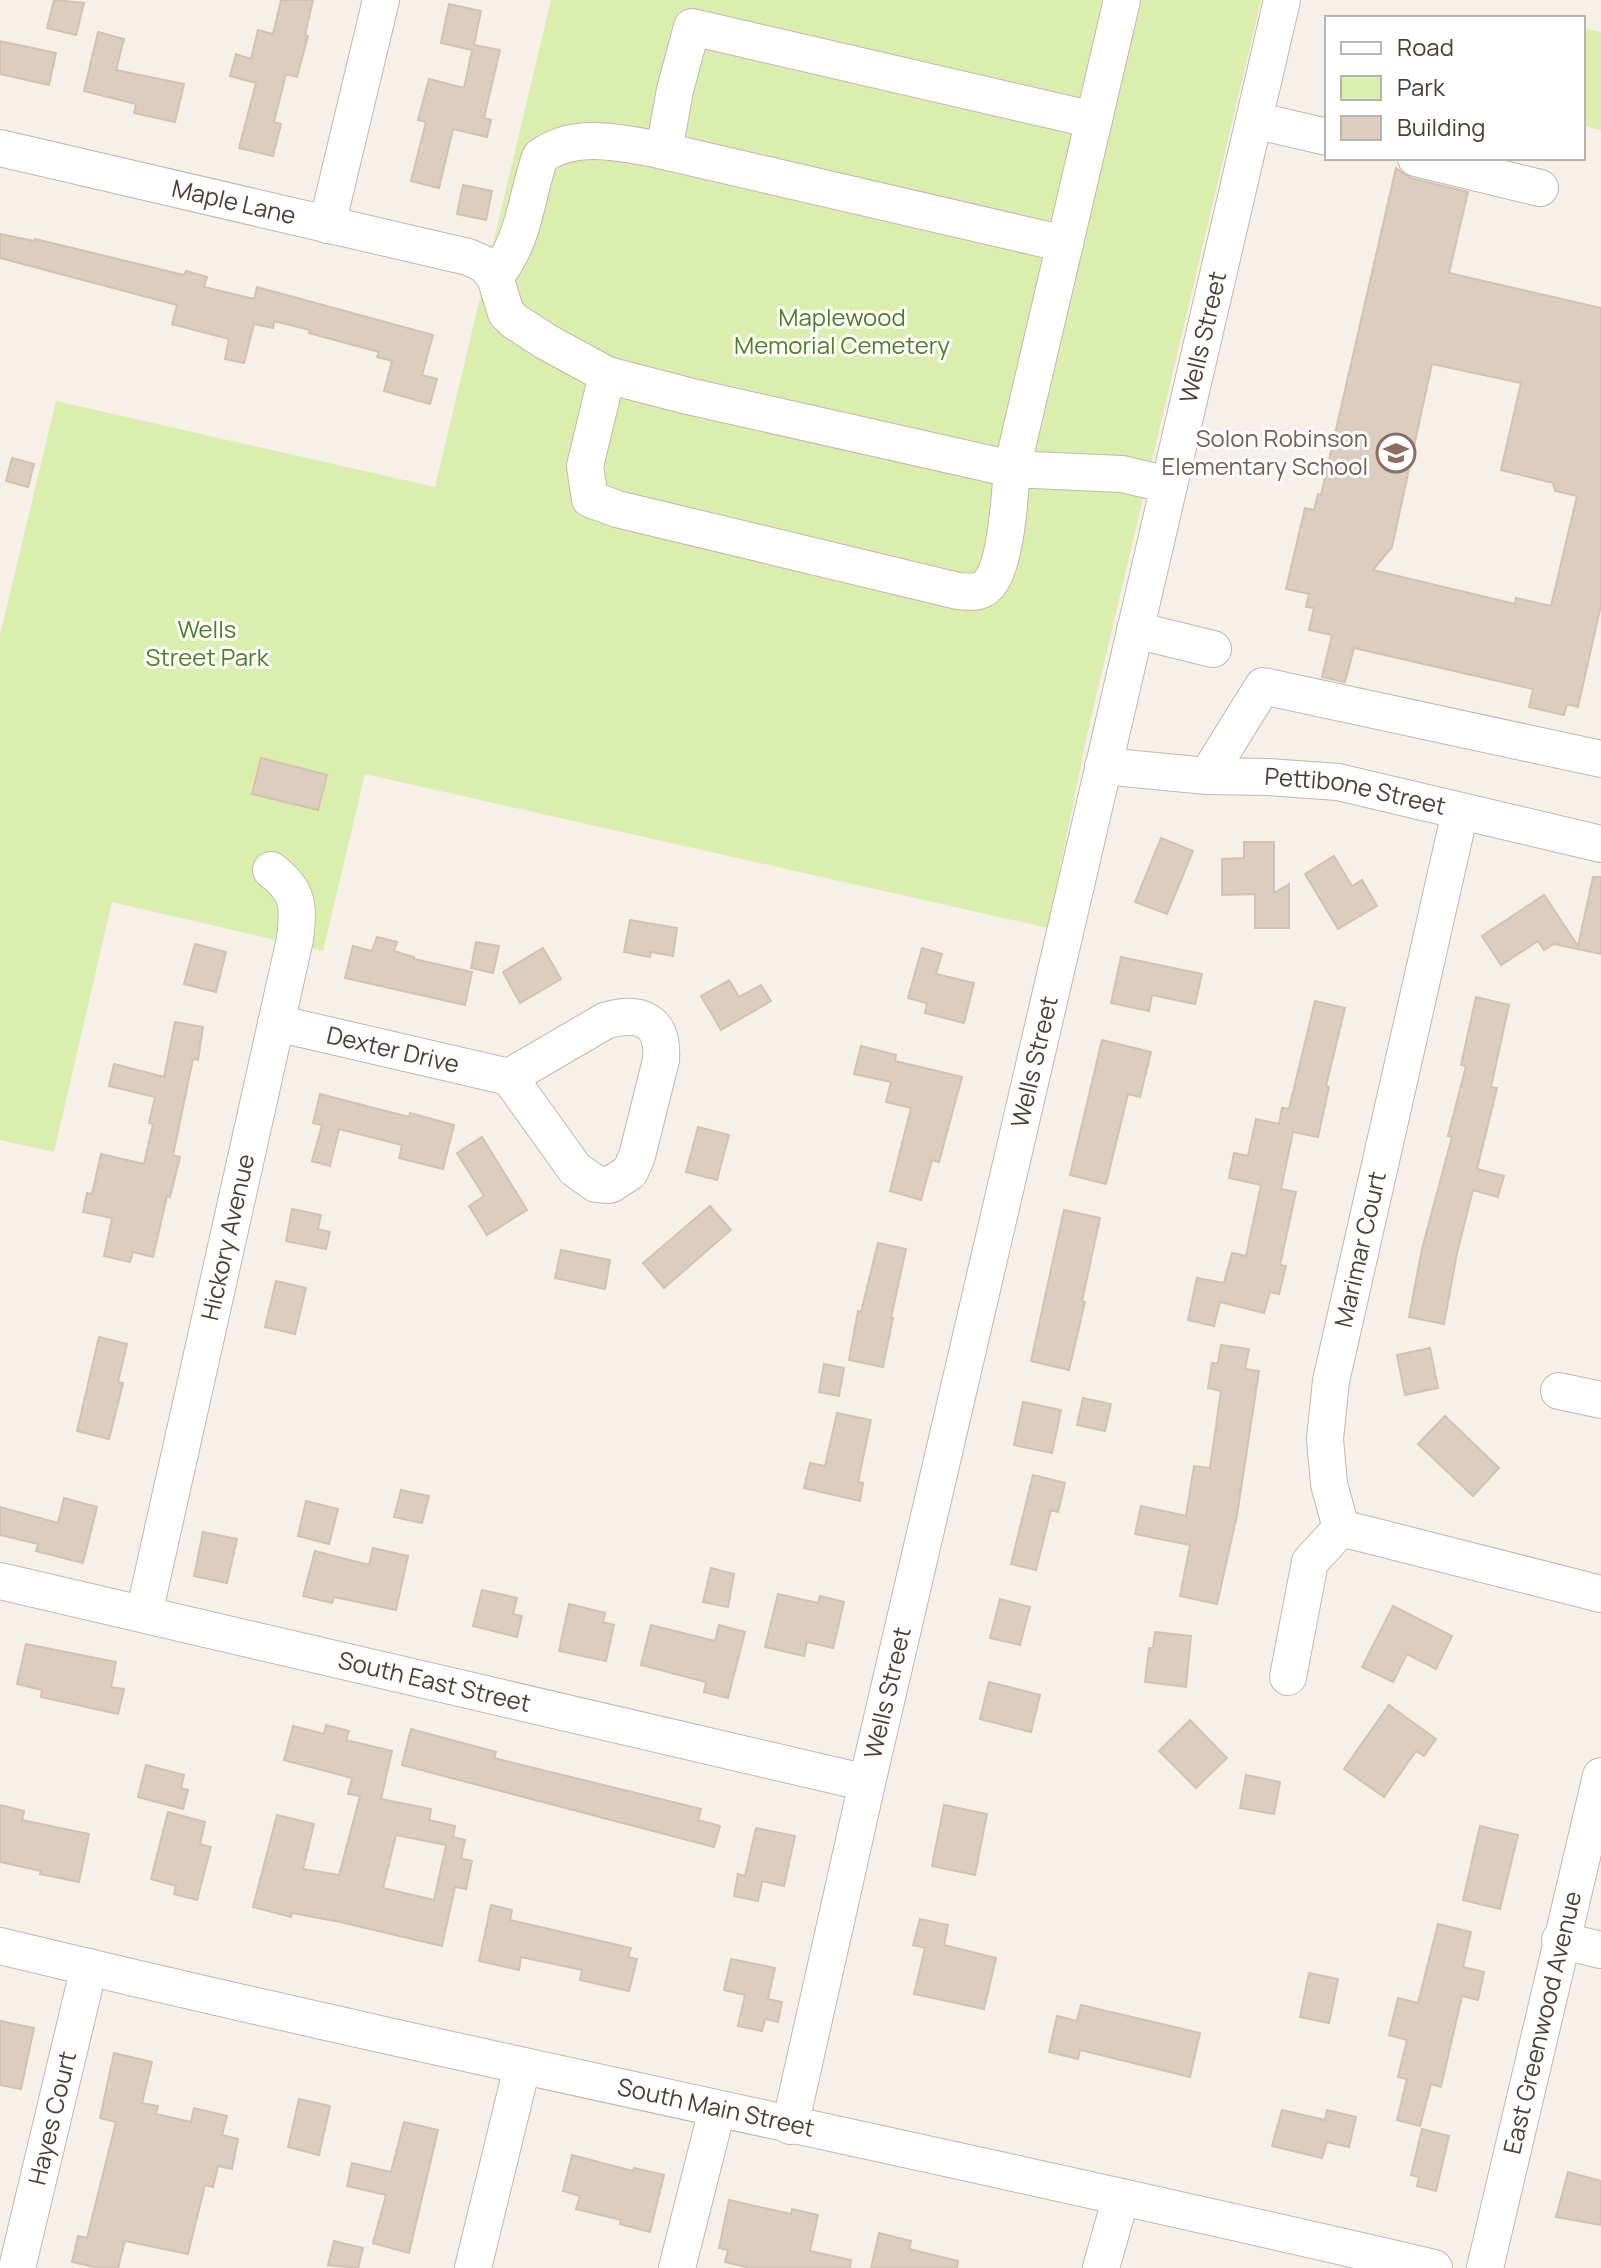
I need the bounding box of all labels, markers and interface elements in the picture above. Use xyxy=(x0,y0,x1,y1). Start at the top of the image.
legend xyxy=(1325,16,1585,160)
text: Road xyxy=(1397,30,1454,63)
text: Park xyxy=(1397,70,1446,103)
text: Building xyxy=(1397,110,1485,143)
street label: Maple Lane xyxy=(169,171,299,231)
street label: Wells Street xyxy=(1171,268,1233,406)
park label: Maplewood Memorial Cemetery xyxy=(734,300,950,361)
place label: Solon Robinson Elementary School xyxy=(1162,421,1368,482)
school or university icon: Solon Robinson Elementary School xyxy=(1375,432,1417,474)
park label: Wells Street Park xyxy=(145,612,270,673)
street label: Pettibone Street xyxy=(1264,759,1449,822)
street label: Wells Street xyxy=(1002,992,1065,1131)
street label: Dexter Drive xyxy=(324,1017,463,1080)
street label: Hickory Avenue xyxy=(192,1151,261,1323)
street label: Marimar Court xyxy=(1326,1168,1393,1330)
street label: Wells Street xyxy=(855,1624,918,1762)
street label: South East Street xyxy=(335,1642,534,1719)
street label: East Greenwood Avenue xyxy=(1494,1888,1588,2157)
street label: Hayes Court xyxy=(19,2048,83,2188)
street label: South Main Street xyxy=(615,2069,818,2144)

